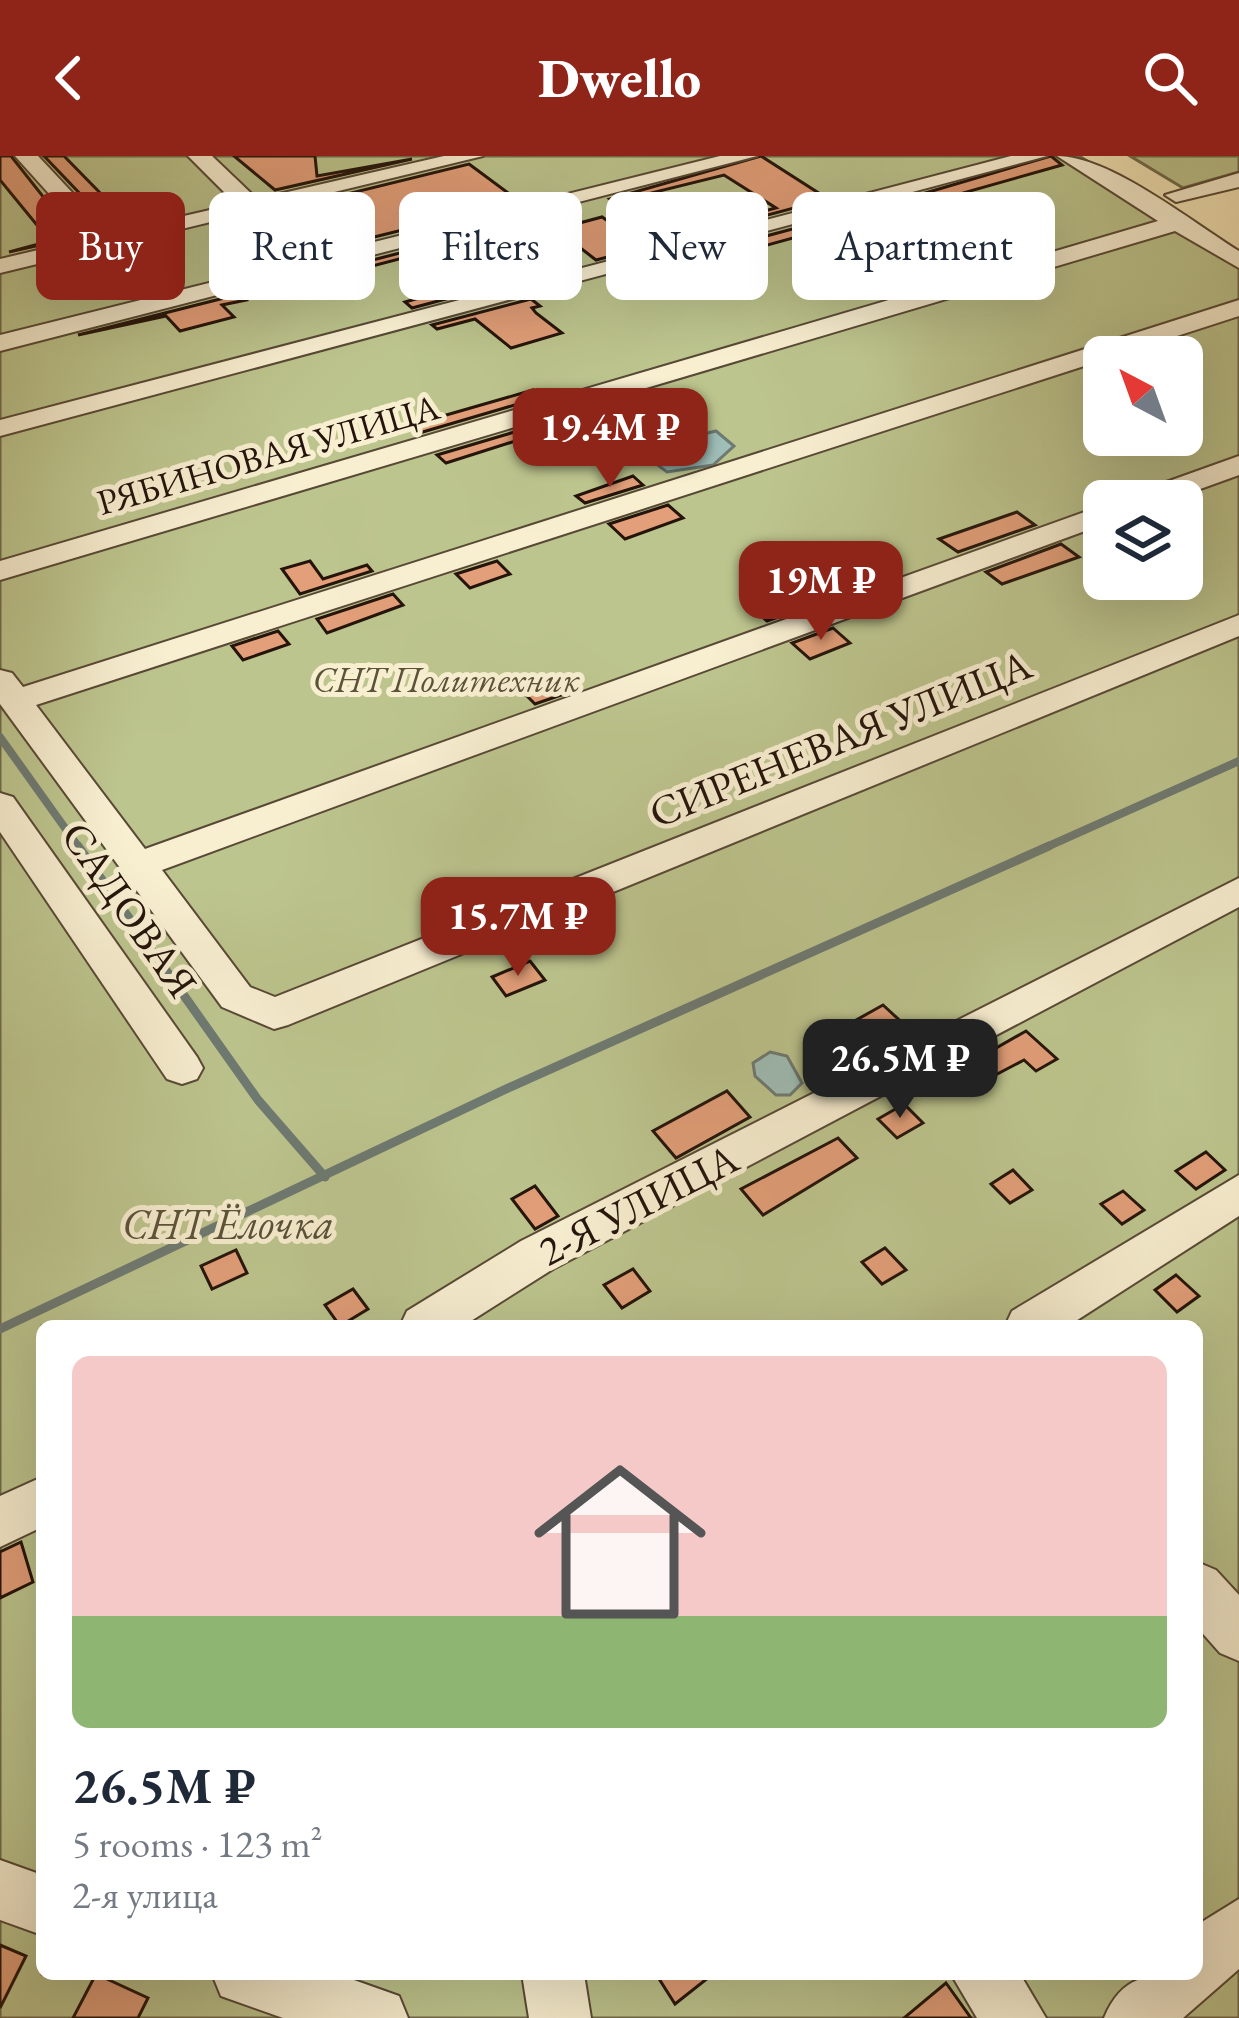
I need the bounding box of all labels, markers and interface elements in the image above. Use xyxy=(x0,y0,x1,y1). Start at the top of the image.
text: Dwello xyxy=(538,43,701,113)
icon: back xyxy=(36,45,102,111)
icon: search xyxy=(1137,45,1203,111)
chip: Buy xyxy=(36,192,185,300)
chip: Rent xyxy=(209,192,375,300)
chip: Filters xyxy=(399,192,582,300)
chip: New xyxy=(606,192,768,300)
chip: Apartment xyxy=(792,192,1055,300)
north arrow xyxy=(1083,336,1203,456)
map controls xyxy=(1083,336,1203,600)
street label: РЯБИНОВАЯ УЛИЦА xyxy=(92,383,446,526)
pin: 19.4M ₽ xyxy=(499,388,721,490)
text: 19.4M ₽ xyxy=(540,401,680,452)
button: layers xyxy=(1083,480,1203,600)
pin: 19M ₽ xyxy=(737,541,905,643)
text: 19M ₽ xyxy=(766,554,876,605)
street label: СИРЕНЕВАЯ УЛИЦА xyxy=(641,636,1040,840)
park label: СНТ Политехник xyxy=(312,656,580,703)
street label: САДОВАЯ xyxy=(49,811,210,1008)
pin: 15.7M ₽ xyxy=(407,877,629,979)
text: 15.7M ₽ xyxy=(448,890,588,941)
pin: 26.5M ₽ xyxy=(789,1019,1011,1121)
text: 26.5M ₽ xyxy=(830,1032,970,1083)
street label: 2-Я УЛИЦА xyxy=(529,1130,748,1278)
park label: СНТ Ёлочка xyxy=(122,1196,334,1251)
icon: home xyxy=(512,1434,728,1650)
text: 26.5M ₽ xyxy=(72,1752,256,1818)
text: 5 rooms · 123 m² xyxy=(72,1818,323,1869)
text: 2-я улица xyxy=(72,1869,218,1920)

